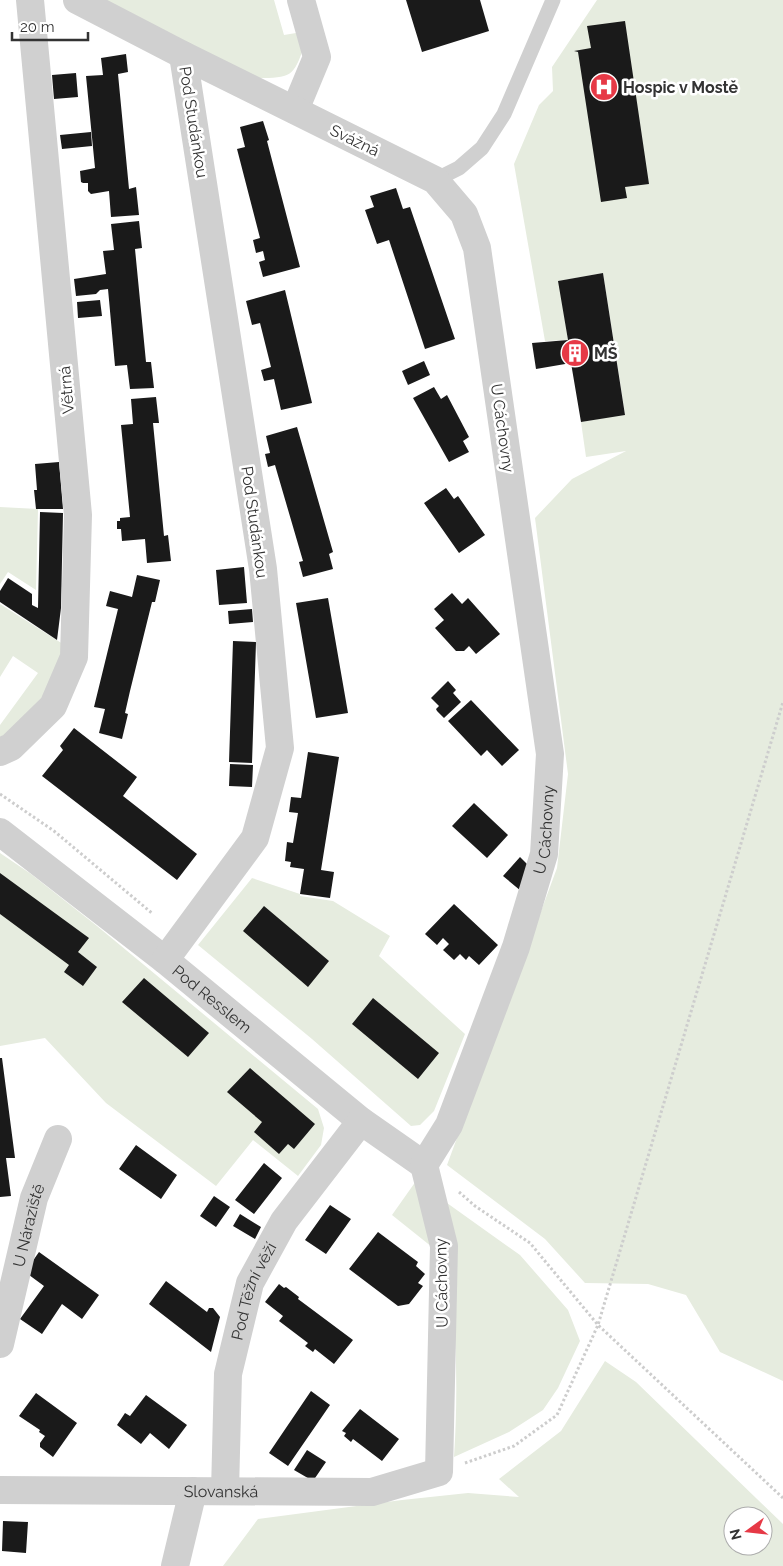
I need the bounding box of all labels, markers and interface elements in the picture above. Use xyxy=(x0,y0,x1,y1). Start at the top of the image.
scale bar xyxy=(12,10,89,42)
text: 20 m xyxy=(20,18,55,36)
street label: Pod Studánkou xyxy=(175,65,212,179)
hospital icon: Hospic v Mostě xyxy=(589,72,619,102)
place label: Hospic v Mostě xyxy=(623,78,739,97)
street label: Svážná xyxy=(327,120,382,160)
building icon: MŠ xyxy=(560,338,590,368)
place label: MŠ xyxy=(594,343,618,363)
street label: Větrná xyxy=(55,365,78,415)
street label: U Cáchovny xyxy=(487,382,518,474)
street label: Pod Studánkou xyxy=(237,465,272,579)
street label: U Cáchovny xyxy=(529,784,558,877)
street label: Pod Resslem xyxy=(168,961,255,1037)
street label: U Náraziště xyxy=(9,1181,49,1269)
street label: U Cáchovny xyxy=(431,1238,452,1328)
street label: Pod Těžní věží xyxy=(228,1239,281,1342)
street label: Slovanská xyxy=(184,1482,258,1501)
north arrow xyxy=(723,1506,773,1556)
text: N xyxy=(726,1527,745,1542)

